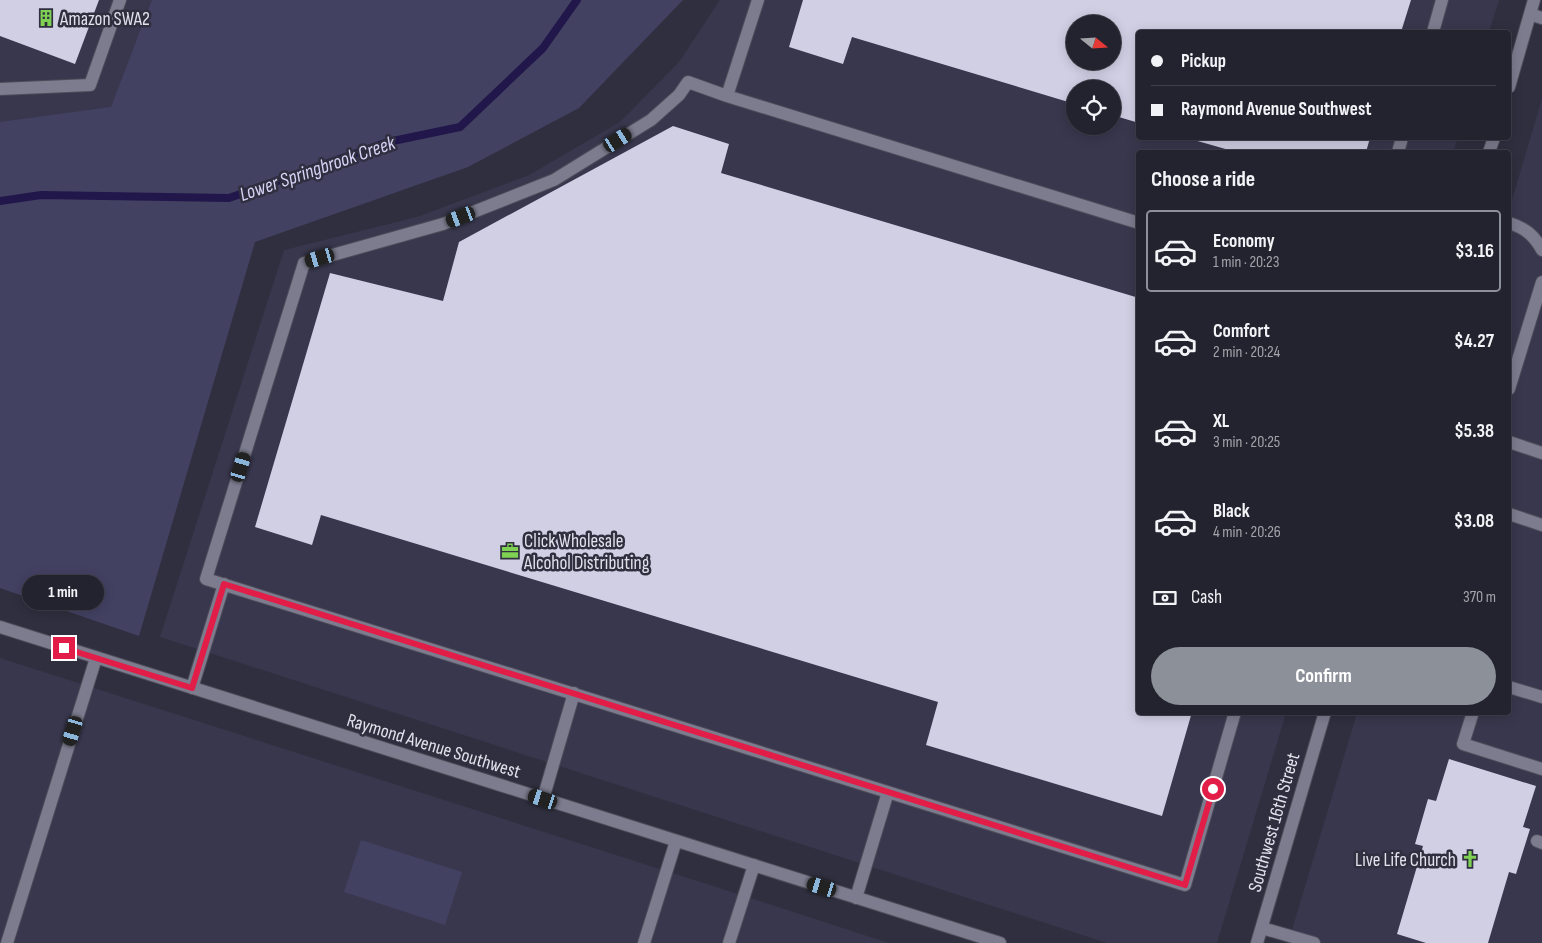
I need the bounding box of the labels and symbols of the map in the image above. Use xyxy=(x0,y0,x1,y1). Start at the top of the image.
building icon: Amazon SWA2 xyxy=(36,8,56,28)
place label: Amazon SWA2 xyxy=(59,8,150,31)
north arrow xyxy=(1066,15,1121,70)
car xyxy=(601,126,634,154)
water label: Lower Springbrook Creek xyxy=(236,131,399,207)
car xyxy=(444,205,477,229)
car xyxy=(303,247,336,269)
car xyxy=(229,450,252,484)
place label: Click Wholesale Alcohol Distributing xyxy=(523,530,650,575)
office icon: Click Wholesale Alcohol Distributing xyxy=(500,541,520,561)
callout: 1 min xyxy=(23,576,105,610)
route end xyxy=(53,637,75,659)
street label: Raymond Avenue Southwest xyxy=(344,709,523,784)
car xyxy=(61,714,84,748)
street label: Southwest 16th Street xyxy=(1244,750,1305,895)
route start xyxy=(1202,778,1224,800)
car xyxy=(526,787,559,811)
place label: Live Life Church xyxy=(1355,849,1456,872)
church icon: Live Life Church xyxy=(1460,849,1480,869)
car xyxy=(805,875,838,899)

